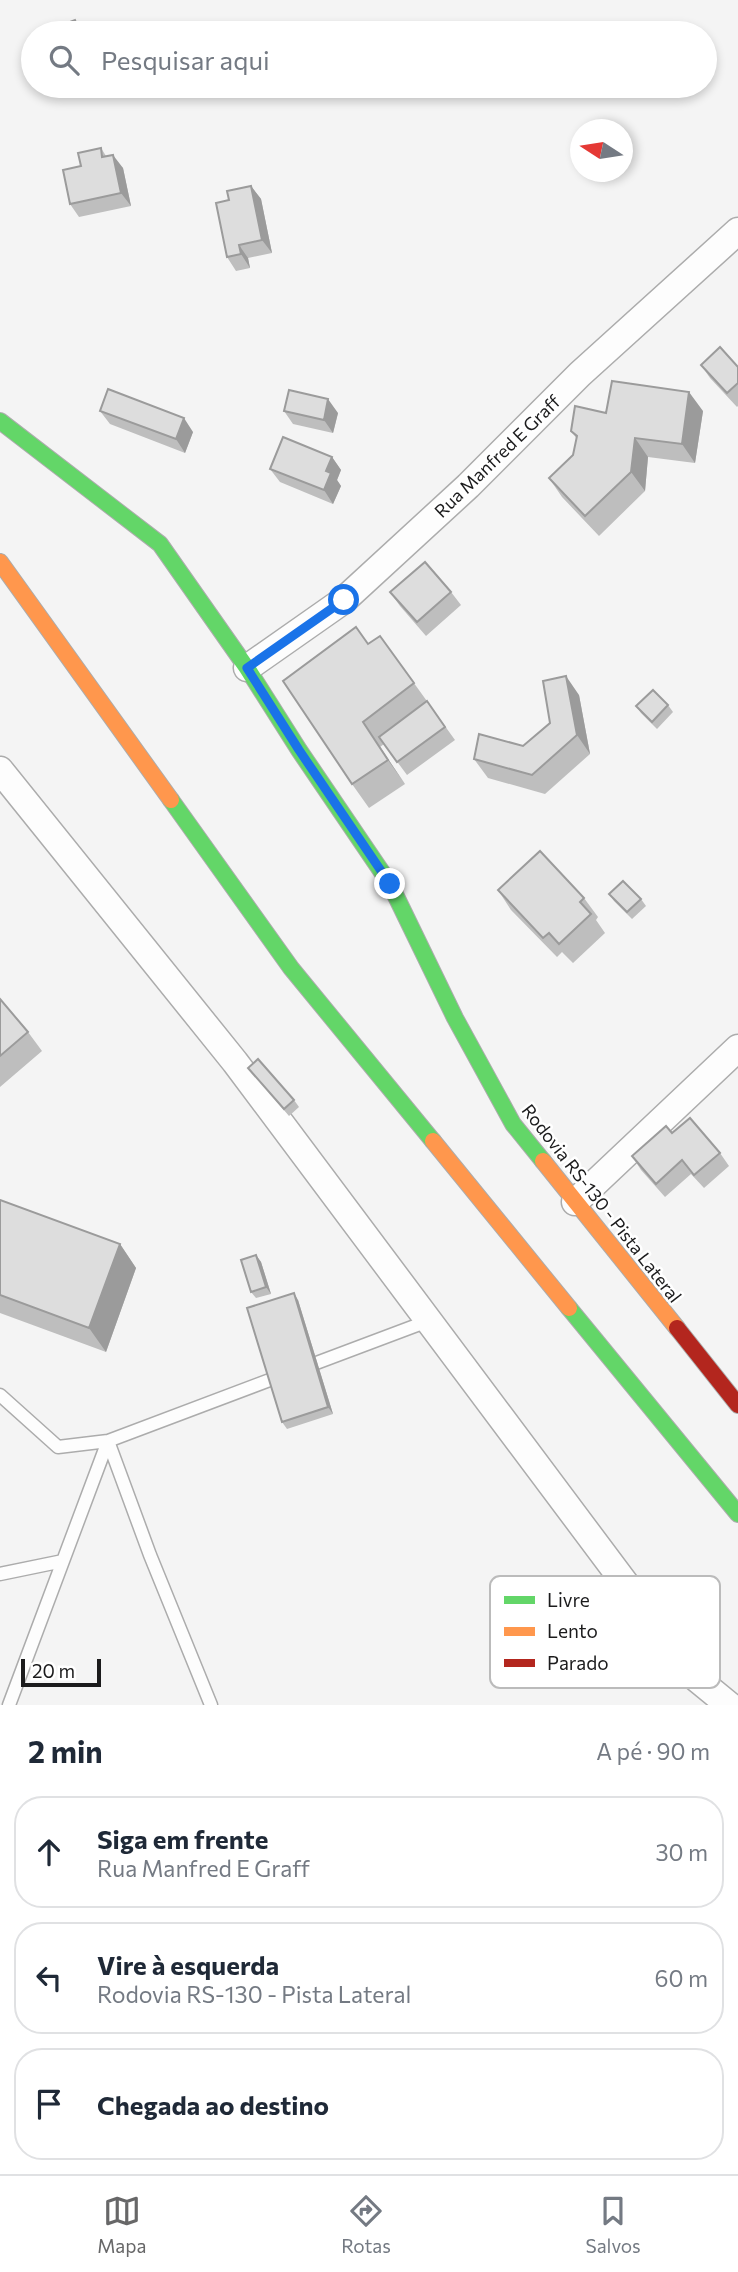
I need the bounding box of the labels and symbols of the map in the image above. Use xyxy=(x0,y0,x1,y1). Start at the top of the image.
north arrow xyxy=(570,119,633,182)
street label: Rua Manfred E Graff xyxy=(429,390,565,522)
route start xyxy=(328,584,359,615)
route end xyxy=(374,868,405,899)
street label: Rodovia RS-130 - Pista Lateral xyxy=(518,1099,686,1307)
legend xyxy=(490,1576,720,1688)
text: Livre xyxy=(547,1588,590,1611)
text: Lento xyxy=(547,1619,598,1642)
text: Parado xyxy=(547,1651,609,1674)
scale bar xyxy=(21,1656,102,1688)

